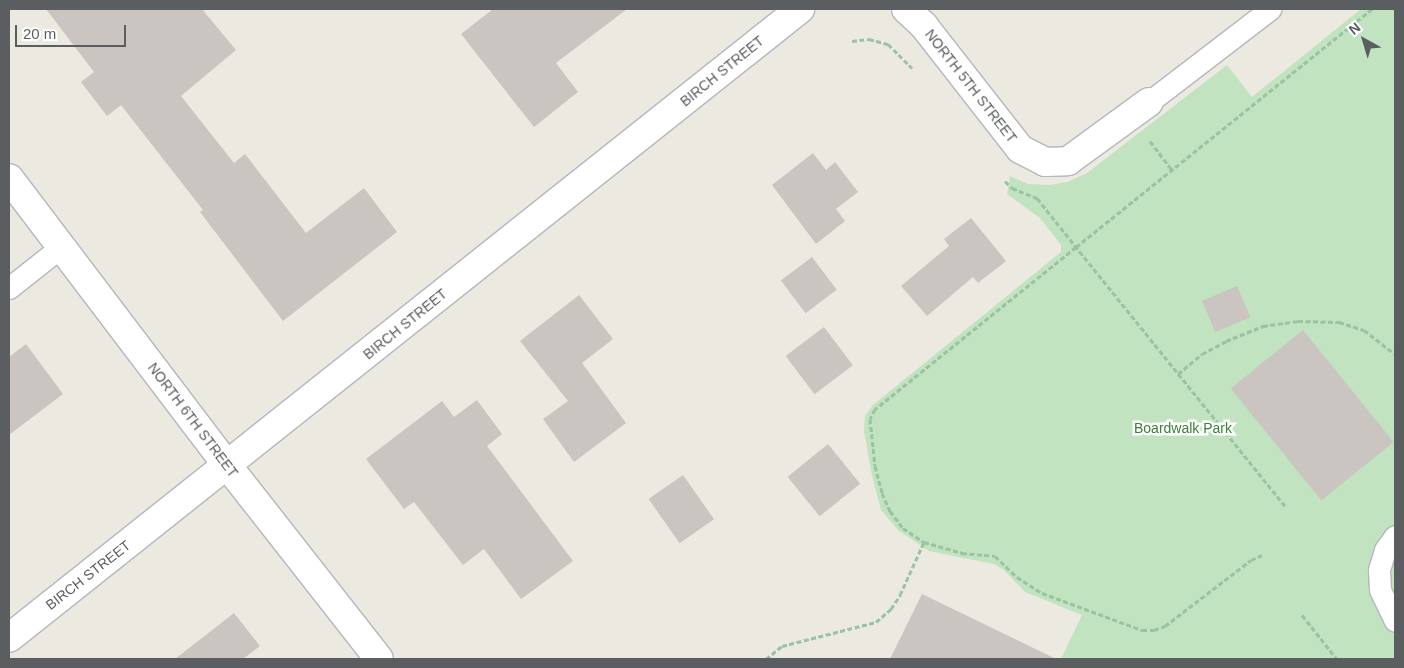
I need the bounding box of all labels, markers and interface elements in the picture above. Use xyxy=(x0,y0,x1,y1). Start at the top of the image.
scale bar xyxy=(18,15,129,47)
north arrow xyxy=(1339,15,1389,65)
text: N xyxy=(1346,19,1364,38)
text: 20 m xyxy=(23,25,56,42)
street label: NORTH 5TH STREET xyxy=(922,26,1020,146)
street label: BIRCH STREET xyxy=(677,32,767,110)
street label: BIRCH STREET xyxy=(360,285,450,363)
street label: NORTH 6TH STREET xyxy=(144,359,242,481)
park label: Boardwalk Park xyxy=(1134,420,1232,436)
street label: BIRCH STREET xyxy=(42,537,134,613)

